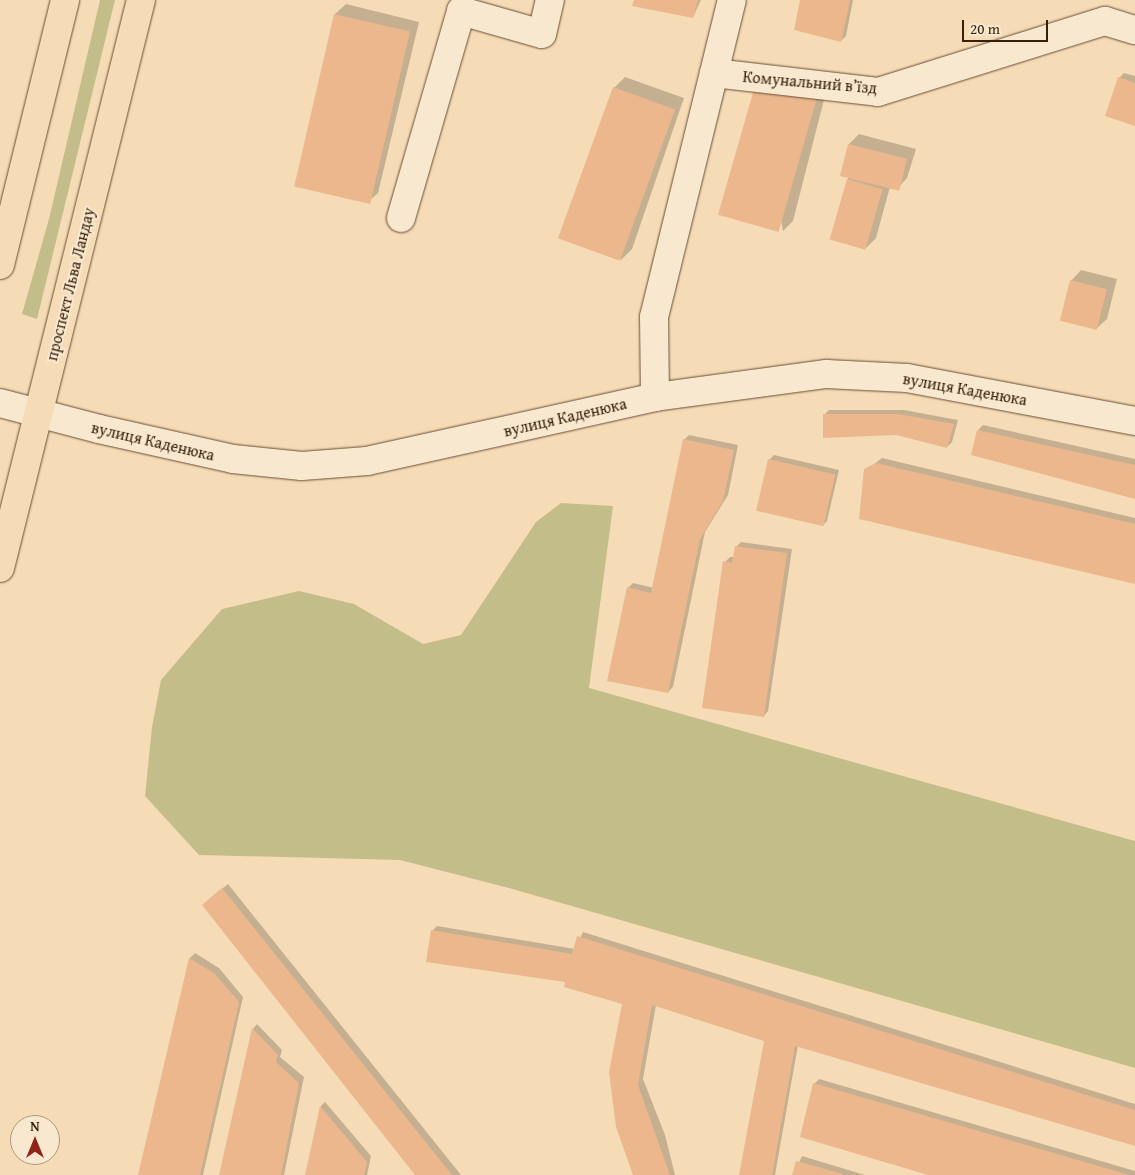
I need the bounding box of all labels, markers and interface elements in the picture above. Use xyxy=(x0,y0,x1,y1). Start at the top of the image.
scale bar xyxy=(965,10,1051,42)
text: 20 m xyxy=(970,18,1000,39)
street label: Комунальний в’їзд xyxy=(742,67,878,97)
street label: проспект Льва Ландау xyxy=(42,205,98,363)
street label: вулиця Каденюка xyxy=(902,369,1028,409)
street label: вулиця Каденюка xyxy=(502,394,628,440)
street label: вулиця Каденюка xyxy=(90,418,216,464)
north arrow xyxy=(10,1115,60,1165)
text: N xyxy=(30,1116,40,1136)

